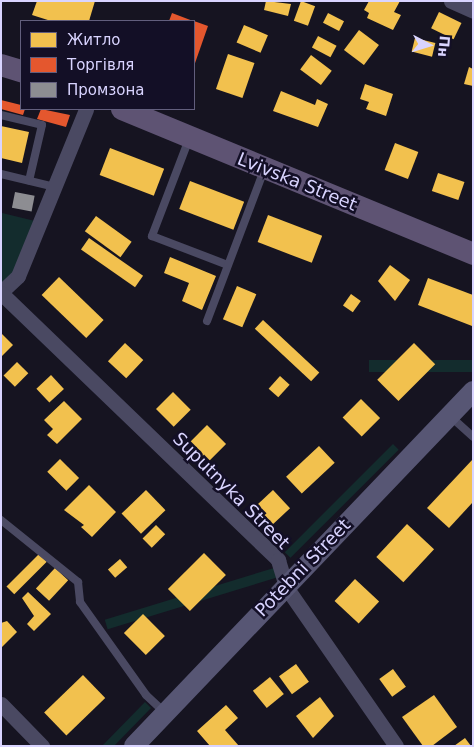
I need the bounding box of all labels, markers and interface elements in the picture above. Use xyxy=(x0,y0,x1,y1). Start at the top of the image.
legend xyxy=(20,20,195,110)
north arrow xyxy=(404,20,454,70)
text: Житло xyxy=(67,31,120,49)
text: Пн xyxy=(435,35,453,58)
text: Торгівля xyxy=(67,56,134,74)
text: Промзона xyxy=(67,81,144,99)
street label: Lvivska Street xyxy=(234,148,360,216)
street label: Suputnyka Street xyxy=(168,428,294,554)
street label: Potebni Street xyxy=(251,515,355,621)

